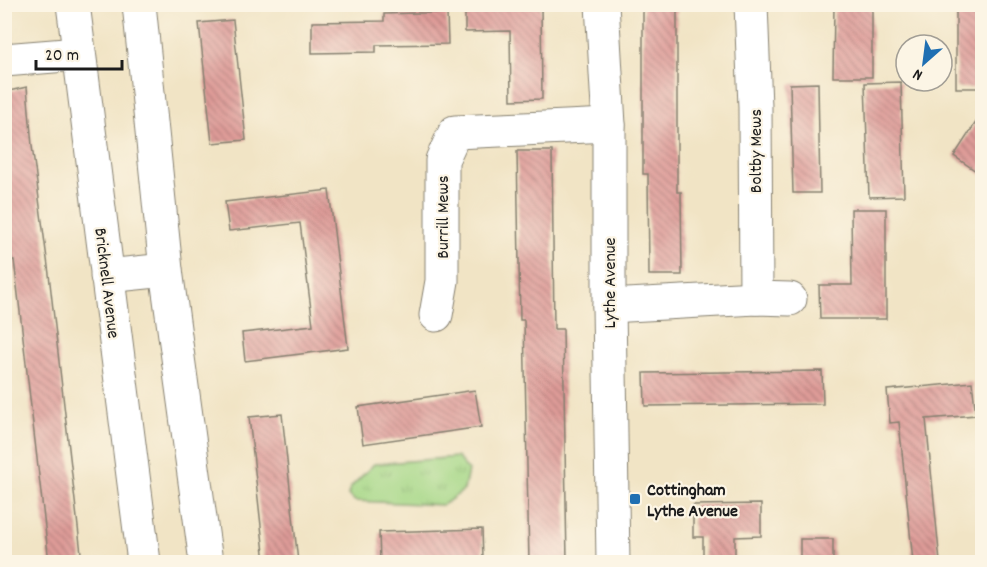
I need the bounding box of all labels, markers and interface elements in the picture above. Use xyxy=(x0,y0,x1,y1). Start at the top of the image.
scale bar xyxy=(36,33,122,71)
north arrow xyxy=(894,33,954,93)
text: 20 m xyxy=(45,44,79,69)
text: N xyxy=(909,62,927,86)
street label: Boltby Mews xyxy=(745,109,770,193)
street label: Burrill Mews xyxy=(432,175,457,259)
street label: Bricknell Avenue xyxy=(86,227,125,340)
street label: Lythe Avenue xyxy=(599,238,624,328)
place label: Cottingham Lythe Avenue xyxy=(647,479,738,525)
marker: Cottingham Lythe Avenue xyxy=(628,492,642,506)

